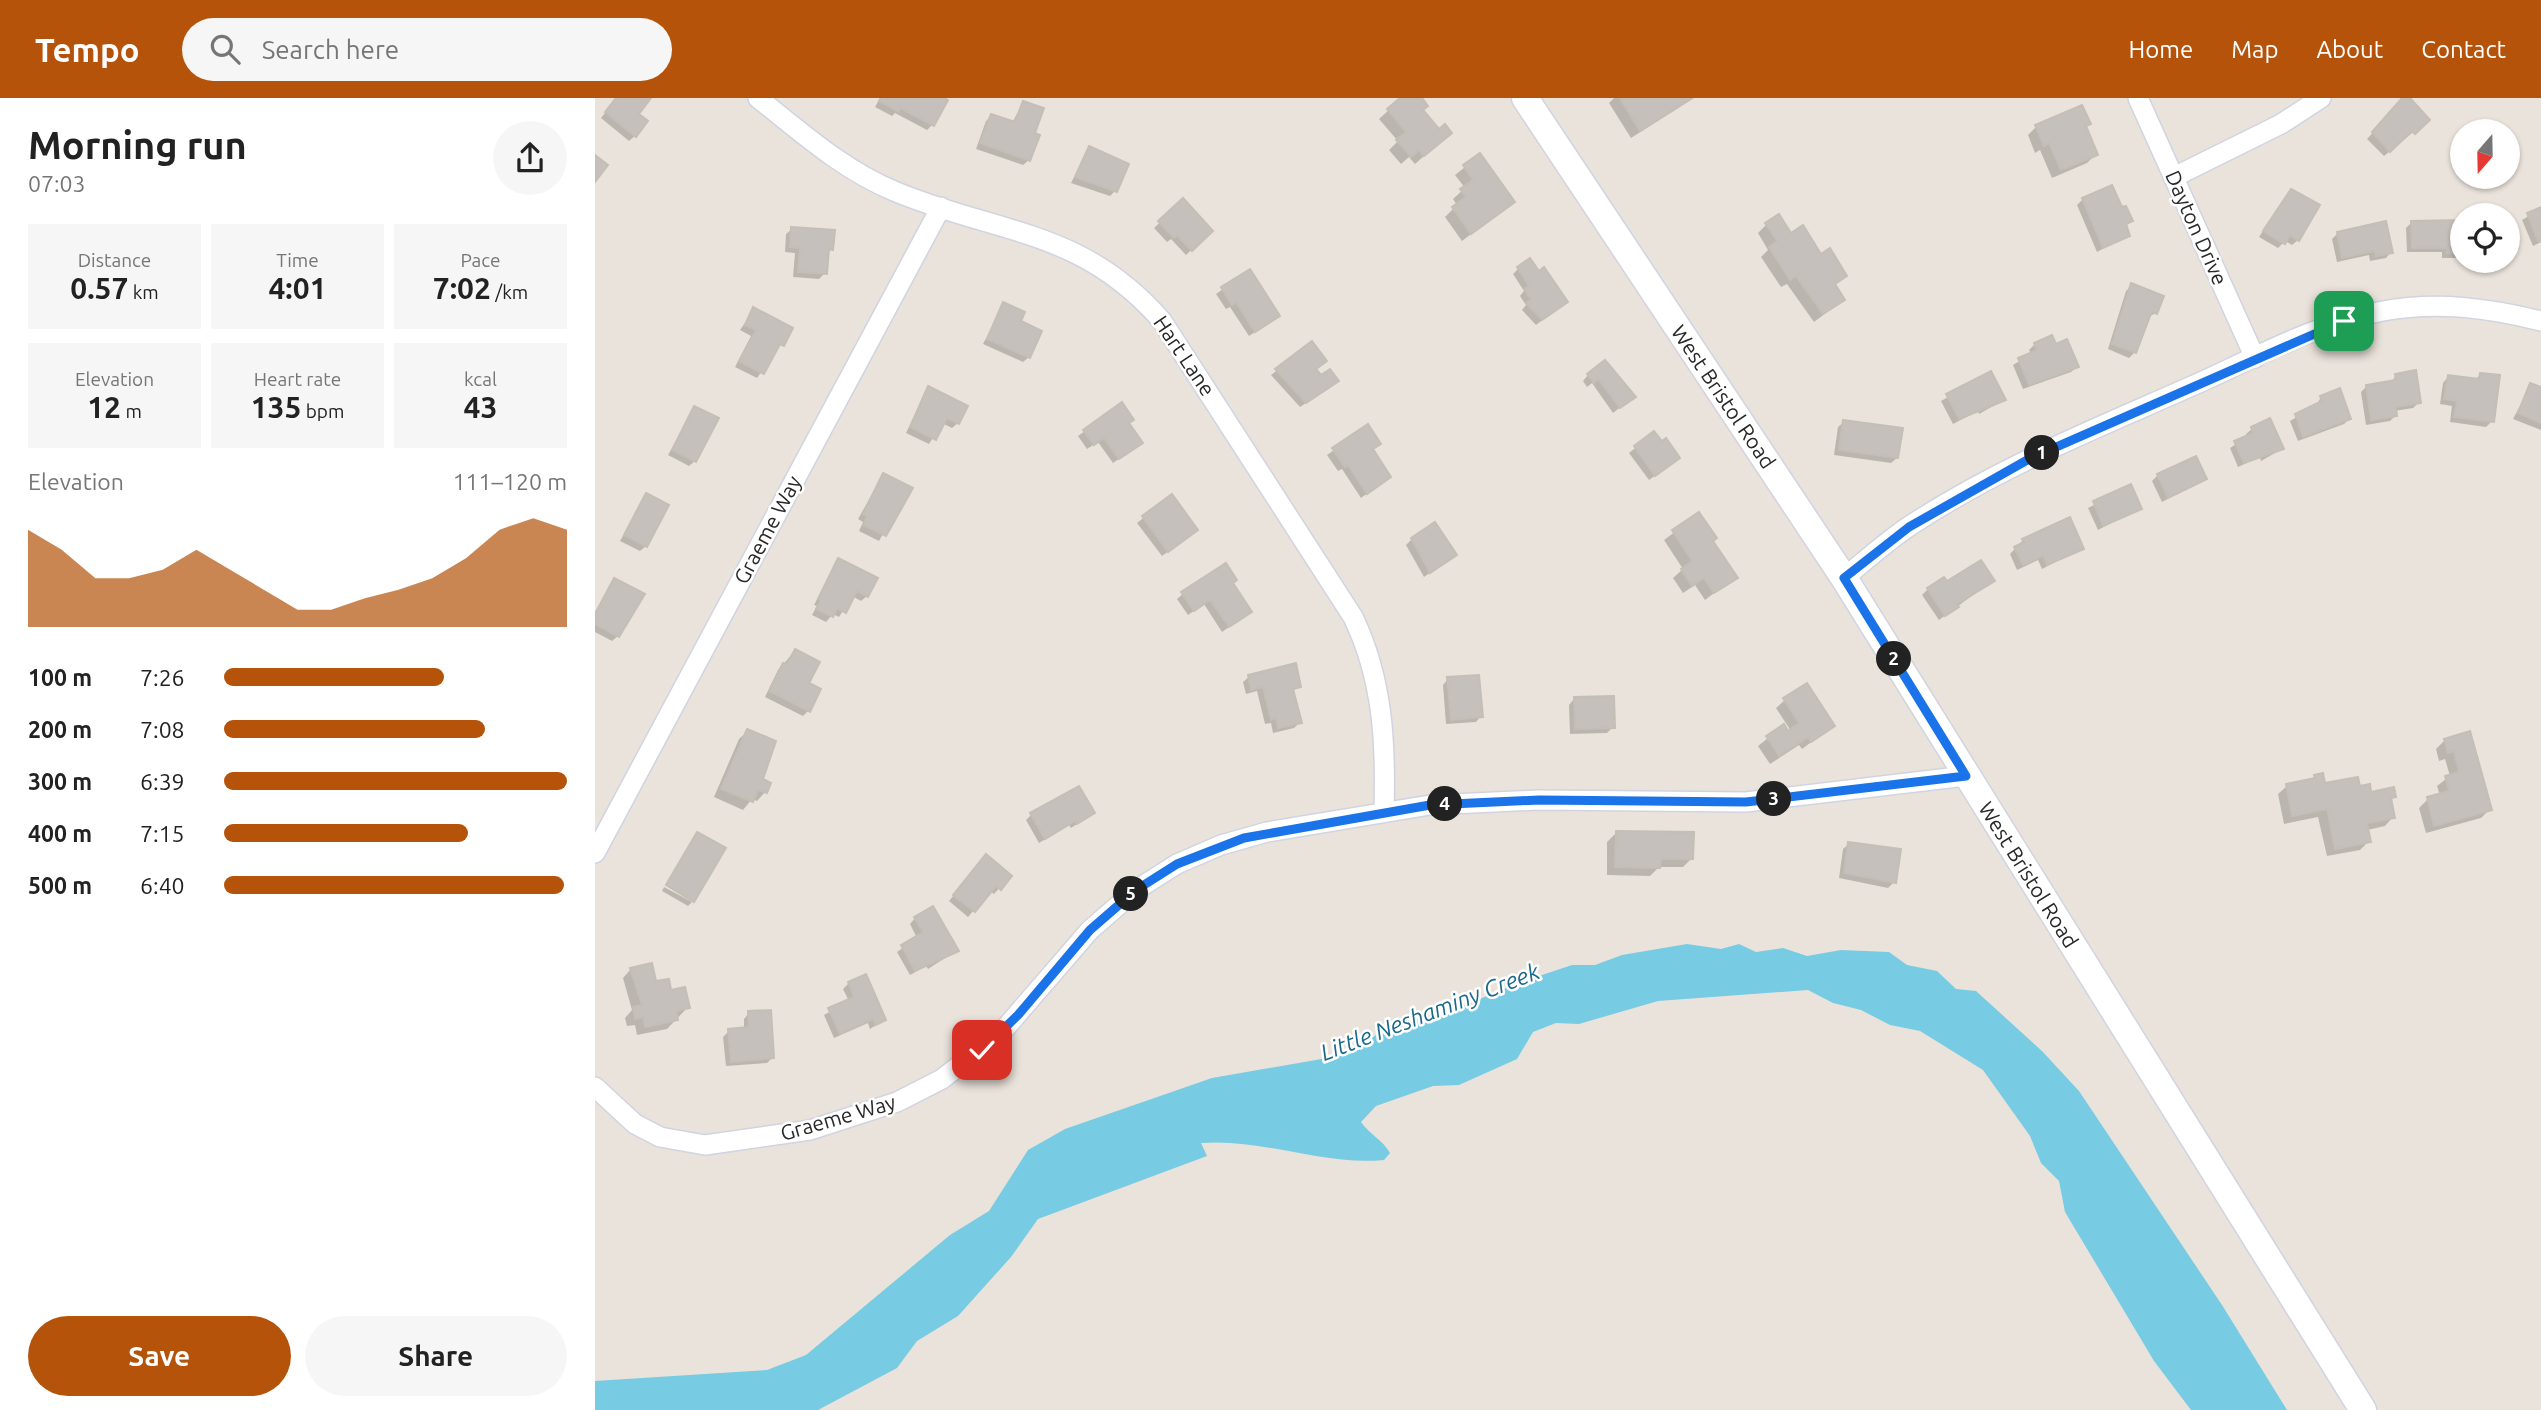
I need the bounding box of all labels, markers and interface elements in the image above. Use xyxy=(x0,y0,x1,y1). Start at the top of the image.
search box xyxy=(182,18,672,81)
icon: search xyxy=(206,30,244,68)
text: Tempo xyxy=(35,31,140,68)
text: Search here xyxy=(262,35,399,64)
text: Home xyxy=(2128,36,2193,63)
text: Map xyxy=(2231,36,2278,63)
text: About xyxy=(2316,36,2383,63)
text: Contact xyxy=(2421,36,2506,63)
north arrow xyxy=(2450,119,2520,189)
map controls xyxy=(2450,119,2520,273)
button: share xyxy=(493,121,567,195)
text: Morning run xyxy=(28,124,247,166)
street label: Dayton Drive xyxy=(2161,167,2233,289)
text: 07:03 xyxy=(28,171,86,196)
button: locate xyxy=(2450,203,2520,273)
text: Distance xyxy=(78,249,151,271)
text: Time xyxy=(276,249,319,271)
text: Pace xyxy=(460,249,501,271)
text: 0.57 xyxy=(70,271,128,305)
text: 4:01 xyxy=(268,271,327,305)
text: 7:02 xyxy=(433,271,491,305)
text: km xyxy=(128,281,159,303)
text: /km xyxy=(491,281,528,303)
pin xyxy=(2314,291,2374,351)
icon: arrive xyxy=(2325,302,2363,340)
street label: Hart Lane xyxy=(1149,311,1220,400)
street label: West Bristol Road xyxy=(1667,320,1781,473)
text: Elevation xyxy=(75,368,154,390)
text: Heart rate xyxy=(254,368,341,390)
text: kcal xyxy=(464,368,497,390)
text: 12 xyxy=(87,390,121,424)
text: 135 xyxy=(251,390,301,424)
text: 43 xyxy=(464,390,497,424)
text: m xyxy=(121,400,142,422)
text: bpm xyxy=(301,400,344,422)
pin: 1 xyxy=(2025,436,2059,470)
text: 1 xyxy=(2036,441,2047,463)
text: Elevation xyxy=(28,469,124,494)
text: 111–120 m xyxy=(453,469,567,494)
street label: Graeme Way xyxy=(729,472,806,588)
pin: 2 xyxy=(1877,642,1911,676)
text: 2 xyxy=(1888,647,1899,669)
text: 100 m xyxy=(28,665,92,690)
text: 7:26 xyxy=(140,665,185,690)
text: 200 m xyxy=(28,717,92,742)
text: 7:08 xyxy=(140,717,185,742)
text: 300 m xyxy=(28,769,92,794)
text: 6:39 xyxy=(140,769,185,794)
pin: 3 xyxy=(1757,782,1791,816)
pin: 4 xyxy=(1427,786,1463,822)
text: 3 xyxy=(1768,787,1779,809)
text: 4 xyxy=(1439,792,1450,814)
street label: West Bristol Road xyxy=(1974,797,2083,952)
text: 400 m xyxy=(28,821,92,846)
text: 7:15 xyxy=(140,821,185,846)
text: 500 m xyxy=(28,873,92,898)
text: 6:40 xyxy=(140,873,185,898)
pin: 5 xyxy=(1113,876,1149,912)
text: 5 xyxy=(1125,882,1136,904)
water label: Little Neshaminy Creek xyxy=(1317,958,1543,1065)
pin xyxy=(952,1020,1012,1080)
icon: check xyxy=(963,1031,1001,1069)
street label: Graeme Way xyxy=(777,1089,898,1145)
button: Save xyxy=(28,1316,291,1396)
button: Share xyxy=(305,1316,567,1396)

